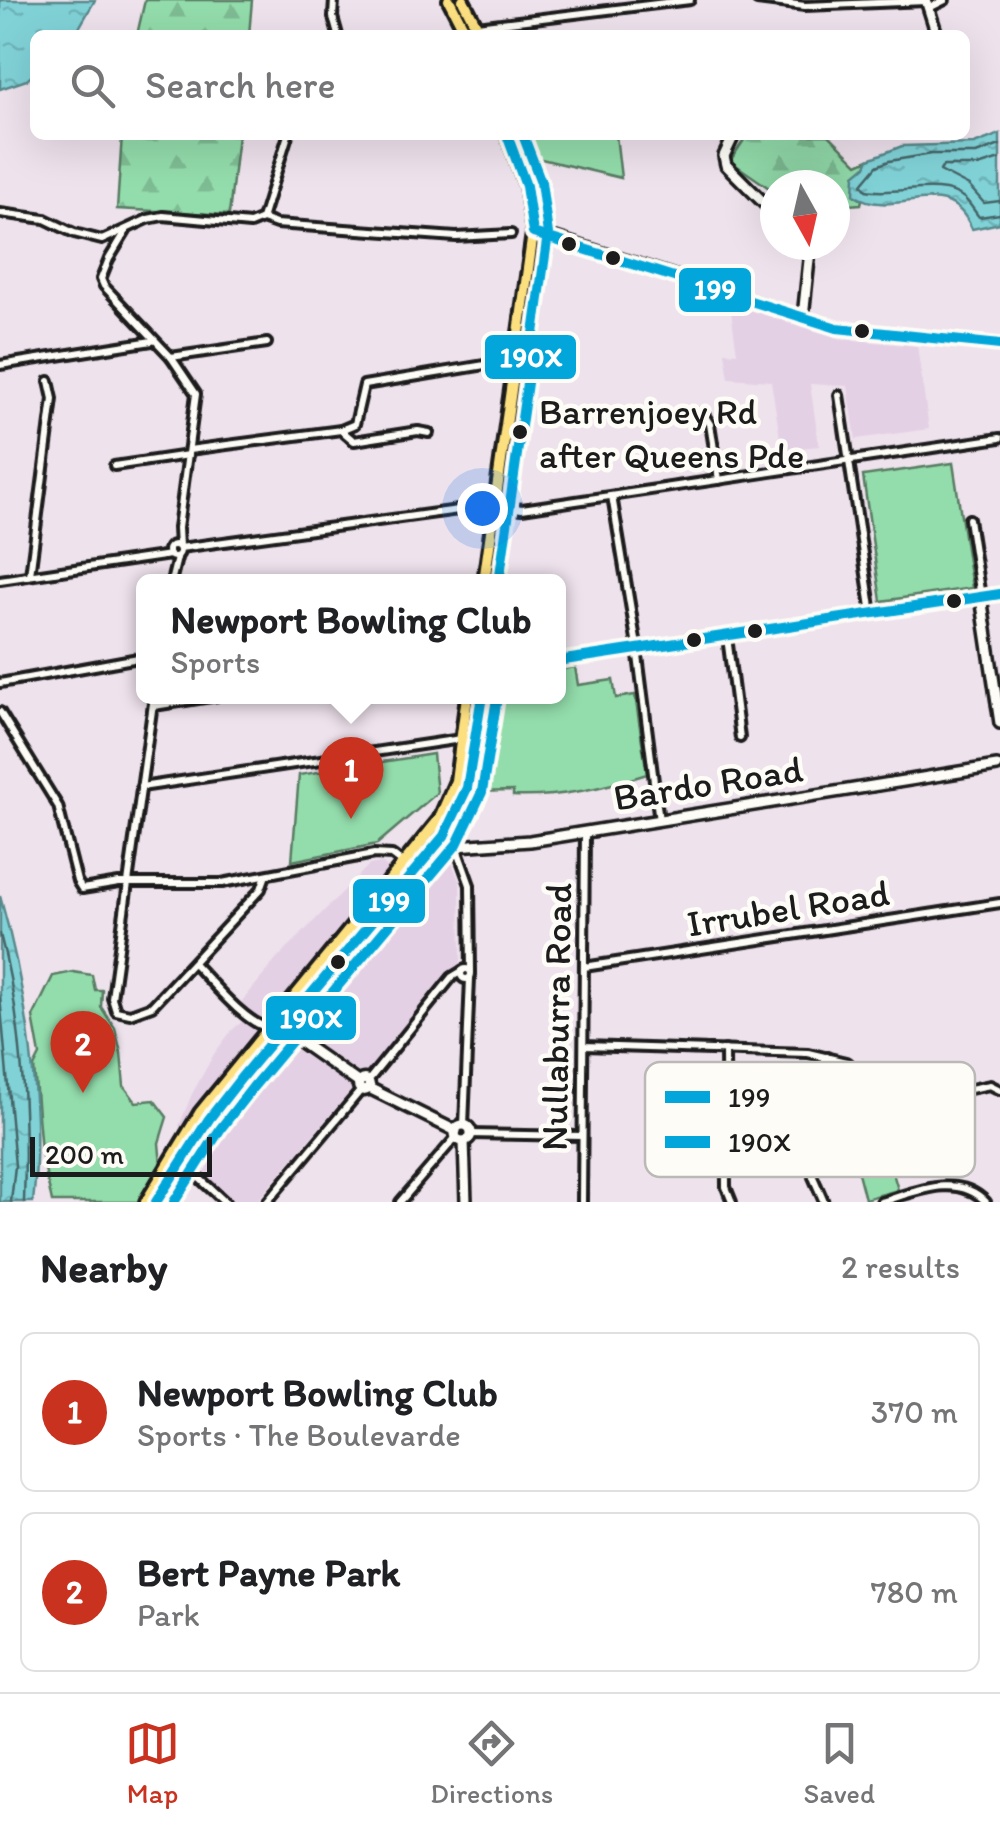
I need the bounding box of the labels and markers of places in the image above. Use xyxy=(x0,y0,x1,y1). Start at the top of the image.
unlabelled marker xyxy=(559,234,579,254)
unlabelled marker xyxy=(603,248,623,268)
unlabelled marker xyxy=(852,321,872,341)
place label: Barrenjoey Rd after Queens Pde xyxy=(539,390,804,477)
marker: Barrenjoey Rd after Queens Pde xyxy=(510,422,530,442)
unlabelled marker xyxy=(944,591,964,611)
unlabelled marker xyxy=(745,621,765,641)
unlabelled marker xyxy=(684,630,704,650)
pin: 1 xyxy=(318,736,384,819)
unlabelled marker xyxy=(328,952,348,972)
pin: 2 xyxy=(51,1010,116,1093)

